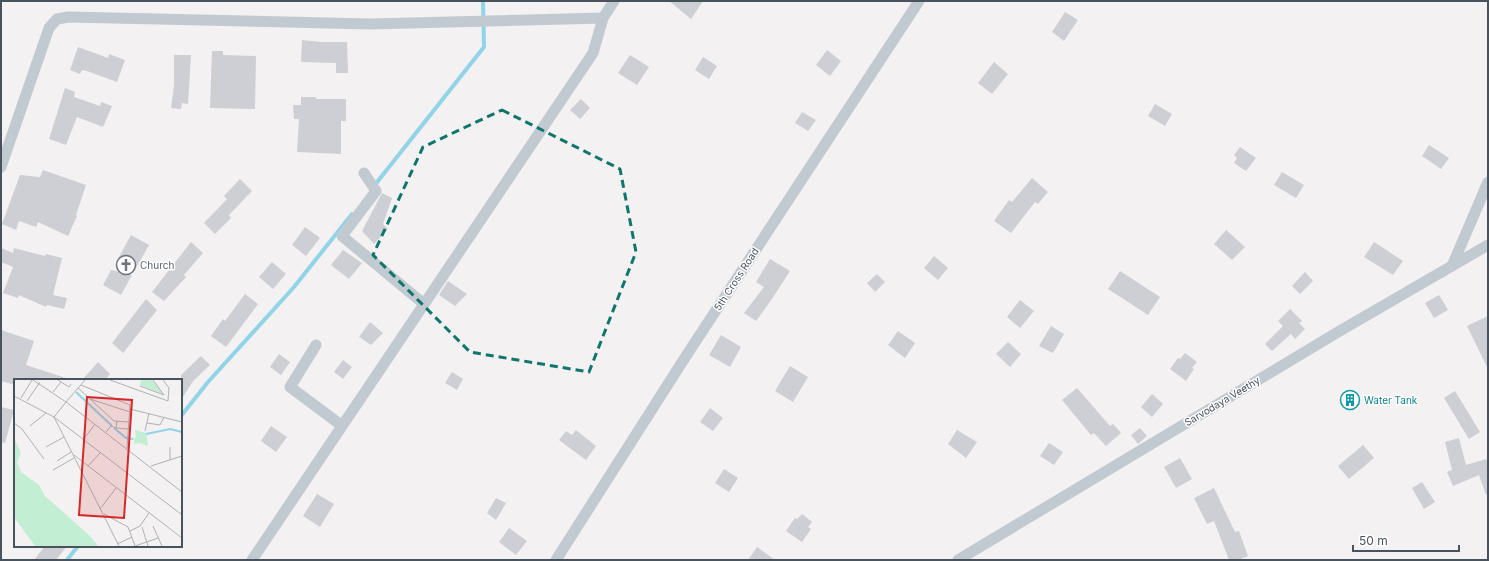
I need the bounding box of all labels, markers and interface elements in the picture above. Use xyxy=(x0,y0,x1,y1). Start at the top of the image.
street label: 5th Cross Road xyxy=(711,245,761,313)
church icon: Church xyxy=(115,254,137,276)
place label: Church xyxy=(140,259,174,271)
street label: Sarvodaya Veethy xyxy=(1182,374,1262,428)
inset map xyxy=(14,379,182,547)
building icon: Water Tank xyxy=(1339,389,1361,411)
place label: Water Tank xyxy=(1364,394,1418,406)
scale bar xyxy=(1353,527,1459,553)
text: 50 m xyxy=(1359,533,1388,548)

